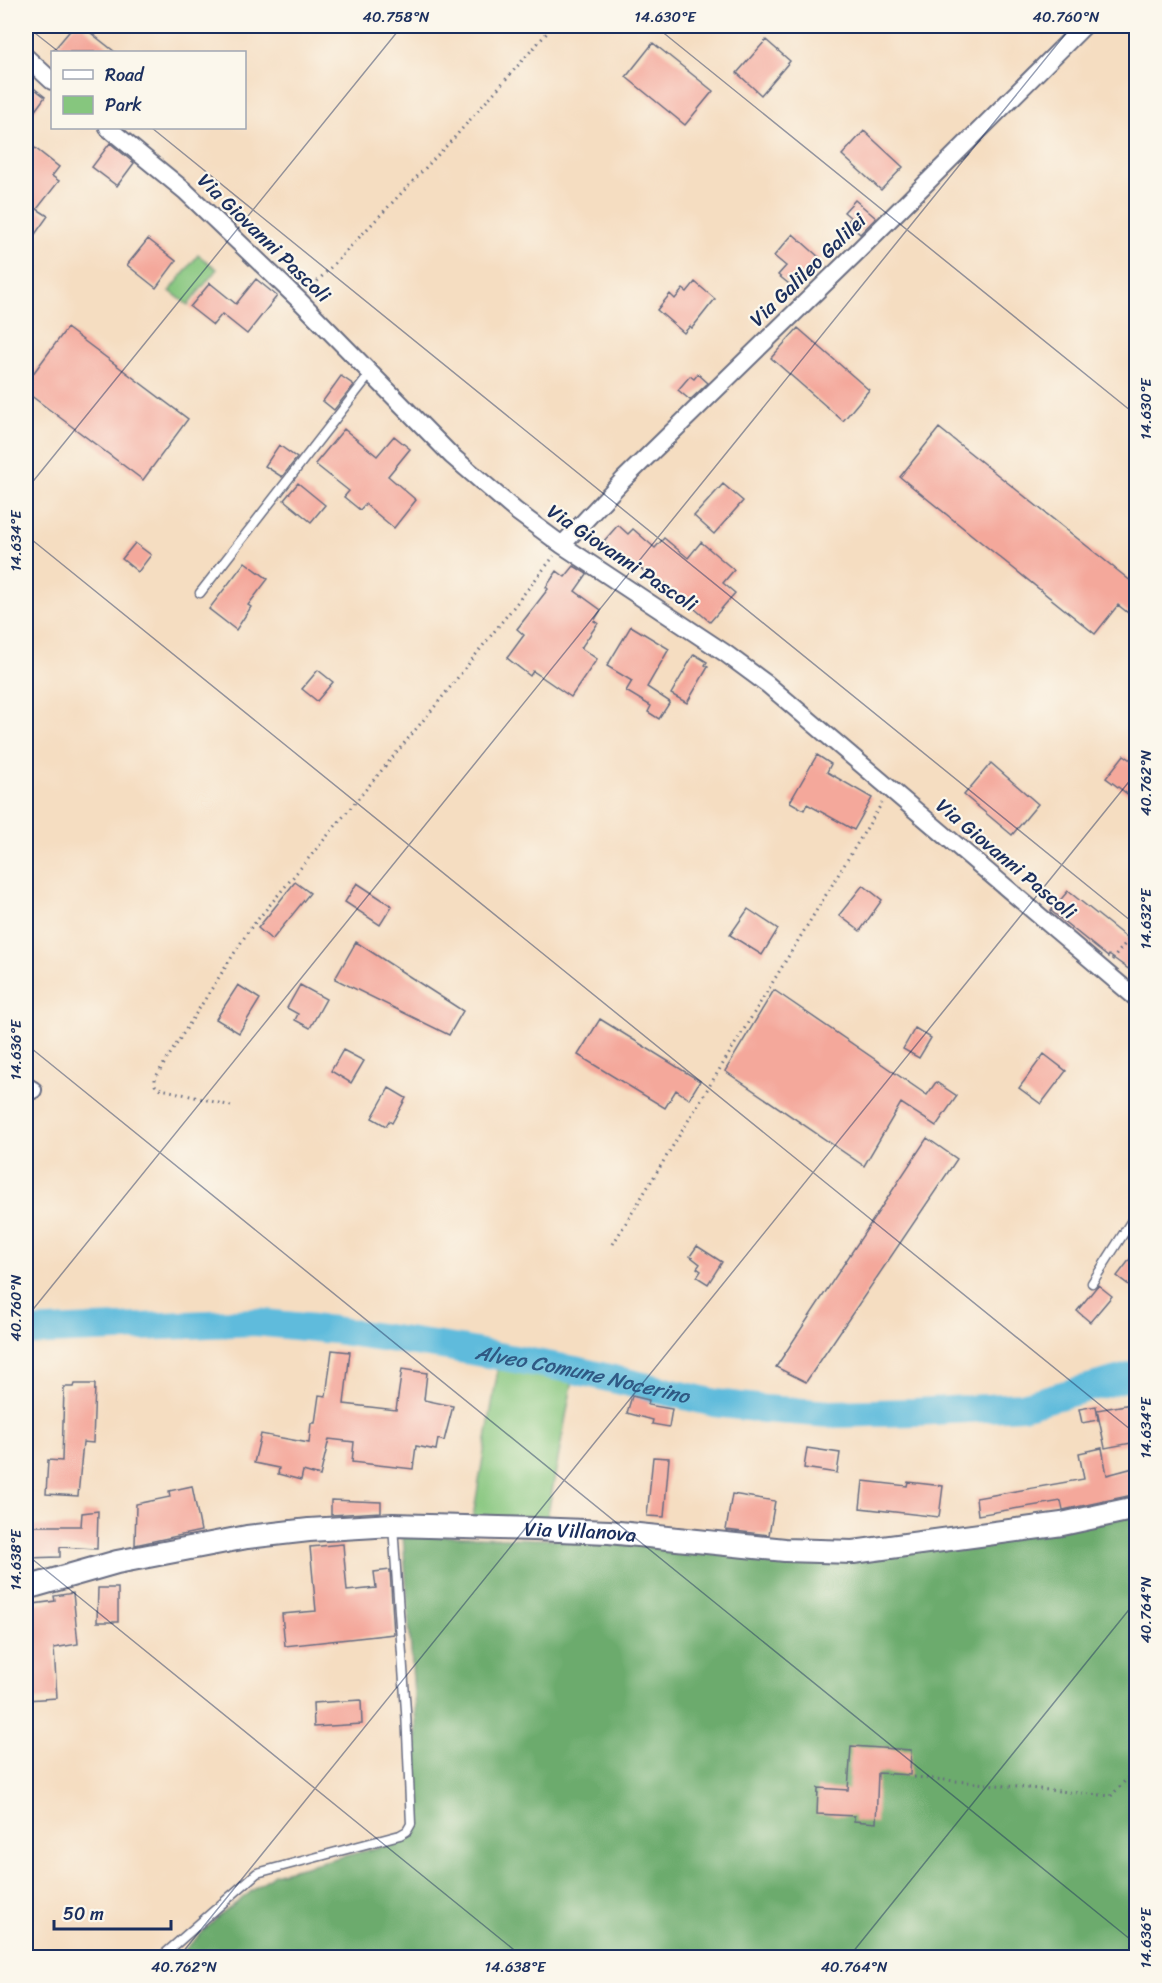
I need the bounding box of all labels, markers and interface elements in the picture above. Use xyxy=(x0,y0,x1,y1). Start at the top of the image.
text: 40.758°N xyxy=(363,4,430,30)
text: 14.630°E xyxy=(634,4,697,30)
text: 40.760°N xyxy=(1033,4,1100,30)
legend xyxy=(51,51,246,129)
text: Road xyxy=(105,59,145,91)
text: Park xyxy=(105,89,142,121)
street label: Via Giovanni Pascoli xyxy=(189,165,340,312)
street label: Via Galileo Galilei xyxy=(741,204,876,335)
text: 14.630°E xyxy=(1133,377,1159,440)
street label: Via Giovanni Pascoli xyxy=(540,494,705,622)
text: 14.634°E xyxy=(3,509,29,572)
text: 40.762°N xyxy=(1133,749,1159,816)
street label: Via Giovanni Pascoli xyxy=(928,789,1085,929)
text: 14.632°E xyxy=(1133,887,1159,949)
text: 14.636°E xyxy=(3,1018,29,1080)
text: 40.760°N xyxy=(3,1274,29,1341)
water label: Alveo Comune Nocerino xyxy=(472,1333,695,1416)
text: 14.634°E xyxy=(1133,1396,1159,1459)
street label: Via Villanova xyxy=(524,1511,638,1552)
text: 14.638°E xyxy=(3,1528,29,1590)
text: 40.764°N xyxy=(1133,1576,1159,1643)
scale bar xyxy=(54,1893,171,1931)
text: 50 m xyxy=(63,1898,104,1930)
text: 14.636°E xyxy=(1133,1906,1159,1968)
text: 40.762°N xyxy=(151,1954,218,1980)
text: 14.638°E xyxy=(485,1954,547,1980)
text: 40.764°N xyxy=(821,1954,888,1980)

